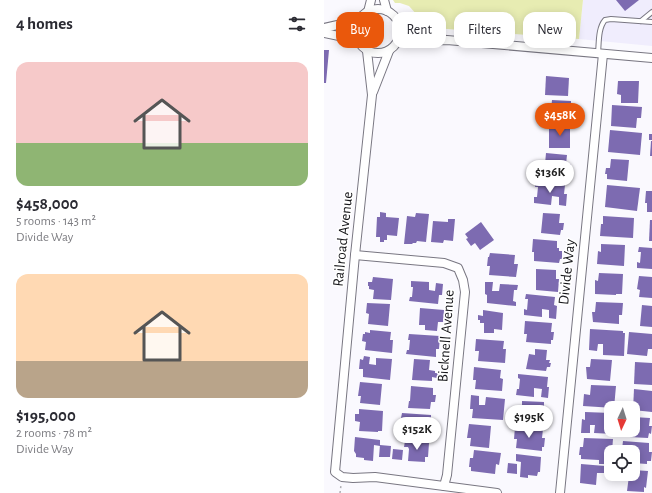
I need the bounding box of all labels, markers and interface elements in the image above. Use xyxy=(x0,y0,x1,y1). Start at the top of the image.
chip: Buy xyxy=(336,12,384,48)
chip: Rent xyxy=(392,12,446,48)
chip: Filters xyxy=(454,12,515,48)
chip: New xyxy=(523,12,576,48)
icon: filters xyxy=(286,13,308,35)
text: 4 homes xyxy=(16,15,73,32)
icon: home xyxy=(126,88,198,160)
pin: $458K xyxy=(532,103,588,137)
text: $458K xyxy=(544,109,576,122)
pin: $136K xyxy=(522,160,578,194)
text: $136K xyxy=(535,166,565,179)
street label: Railroad Avenue xyxy=(331,191,355,287)
text: $458,000 xyxy=(16,195,78,212)
text: 5 rooms · 143 m² xyxy=(16,215,96,228)
text: Divide Way xyxy=(16,231,73,244)
street label: Divide Way xyxy=(556,238,578,306)
street label: Bicknell Avenue xyxy=(435,289,457,383)
icon: home xyxy=(126,300,198,372)
north arrow xyxy=(604,401,640,437)
map controls xyxy=(604,401,640,481)
pin: $195K xyxy=(501,405,557,439)
text: $195,000 xyxy=(16,407,76,424)
text: $195K xyxy=(514,411,544,424)
pin: $152K xyxy=(389,417,445,451)
text: $152K xyxy=(402,423,432,436)
text: 2 rooms · 78 m² xyxy=(16,427,92,440)
text: Divide Way xyxy=(16,443,73,456)
button: locate xyxy=(604,445,640,481)

